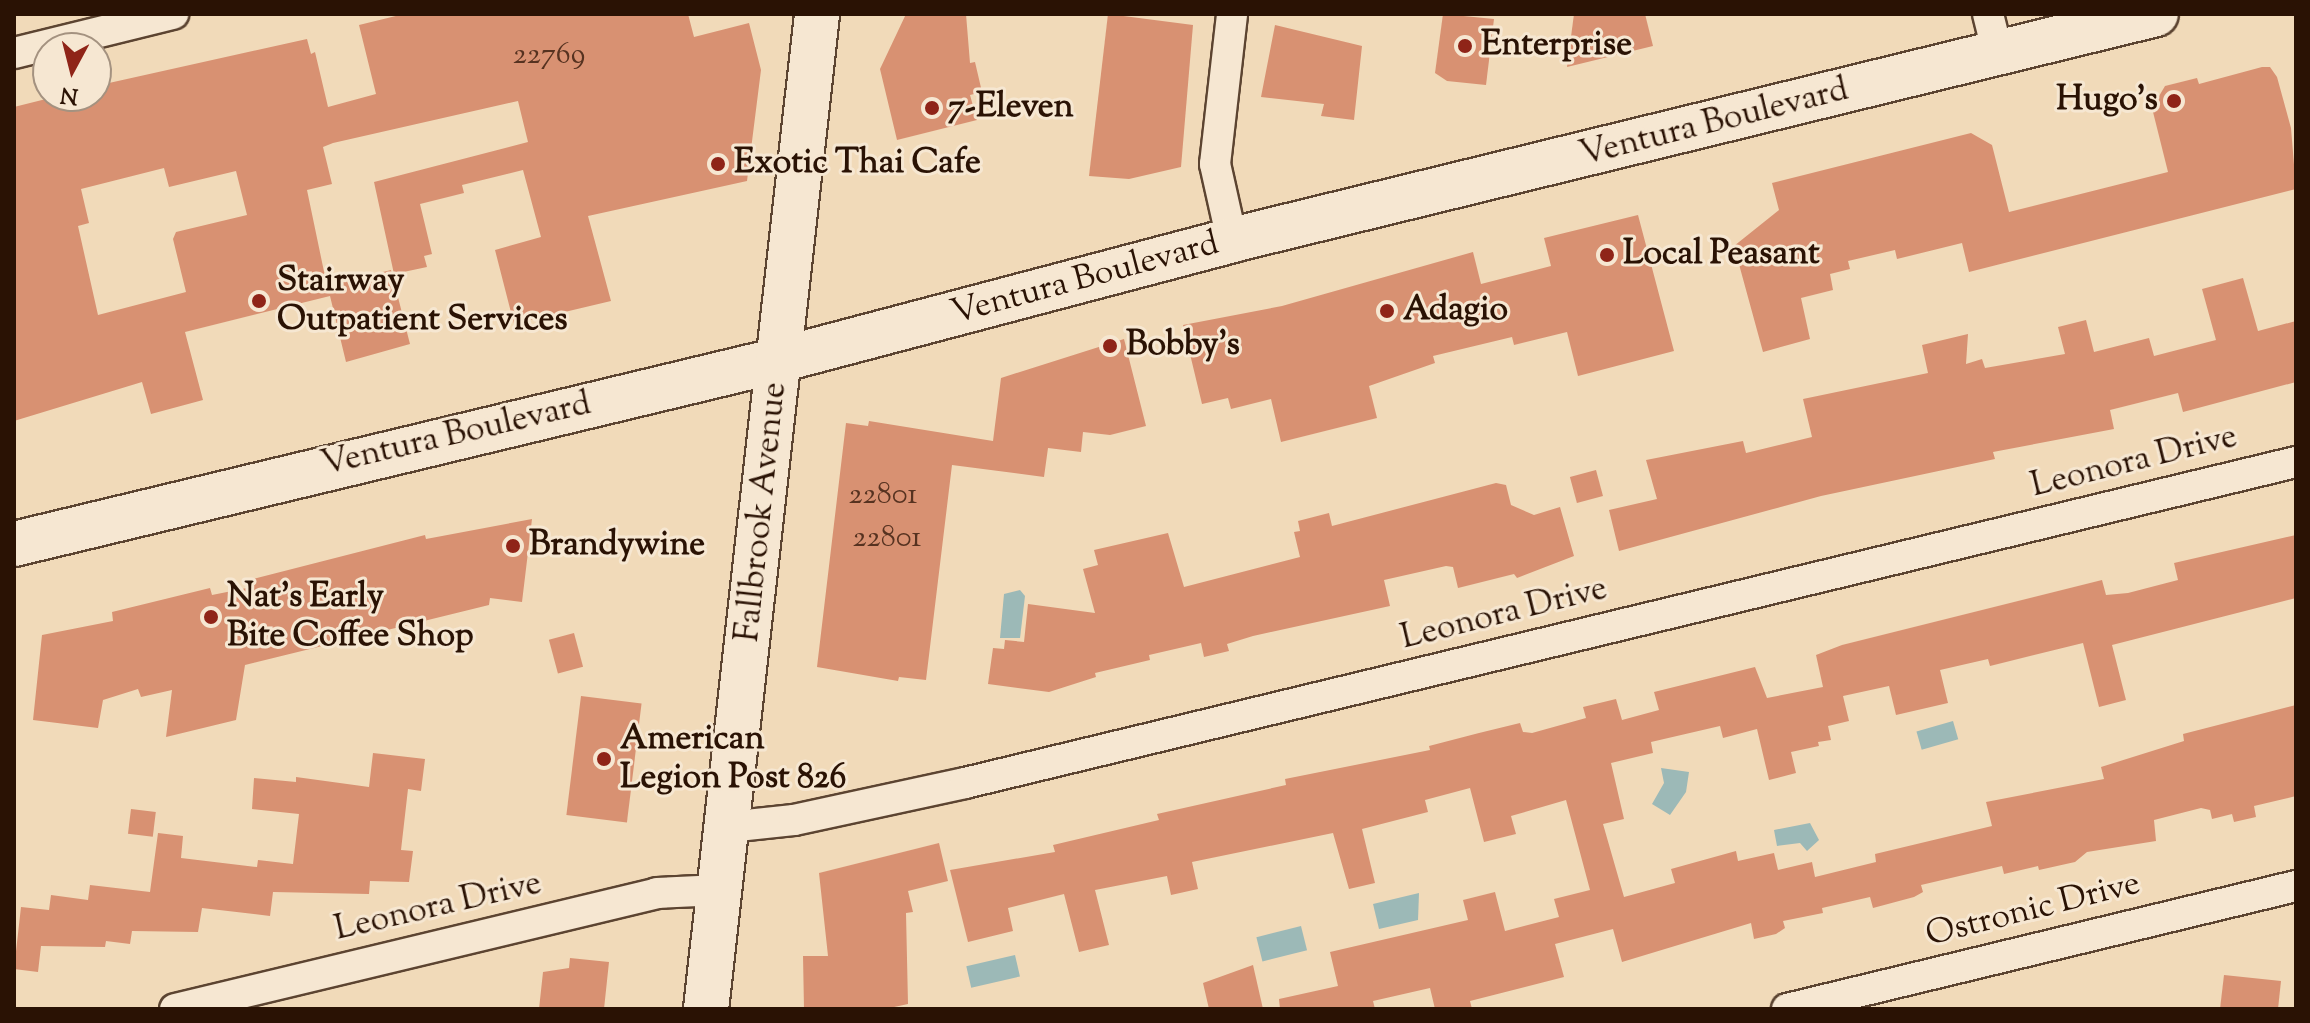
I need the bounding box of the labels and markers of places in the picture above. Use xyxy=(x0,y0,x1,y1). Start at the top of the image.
place label: Enterprise xyxy=(1481,26,1632,66)
marker: Enterprise xyxy=(1456,37,1474,55)
place label: Hugo's xyxy=(2056,81,2158,121)
place label: 7-Eleven xyxy=(948,88,1074,128)
marker: Hugo's xyxy=(2165,92,2183,110)
marker: 7-Eleven xyxy=(923,99,941,117)
place label: Exotic Thai Cafe xyxy=(734,144,981,184)
marker: Exotic Thai Cafe xyxy=(709,155,727,173)
place label: Local Peasant xyxy=(1623,235,1820,275)
marker: Local Peasant xyxy=(1598,246,1616,264)
place label: Stairway Outpatient Services xyxy=(277,261,568,340)
marker: Stairway Outpatient Services xyxy=(248,290,270,312)
place label: Adagio xyxy=(1403,291,1508,331)
marker: Adagio xyxy=(1378,302,1396,320)
place label: Bobby's xyxy=(1126,326,1240,366)
marker: Bobby's xyxy=(1101,337,1119,355)
place label: Brandywine xyxy=(529,526,705,566)
marker: Brandywine xyxy=(504,537,522,555)
place label: Nat's Early Bite Coffee Shop xyxy=(227,577,474,656)
marker: Nat's Early Bite Coffee Shop xyxy=(202,608,220,626)
place label: American Legion Post 826 xyxy=(620,719,846,798)
marker: American Legion Post 826 xyxy=(595,750,613,768)

